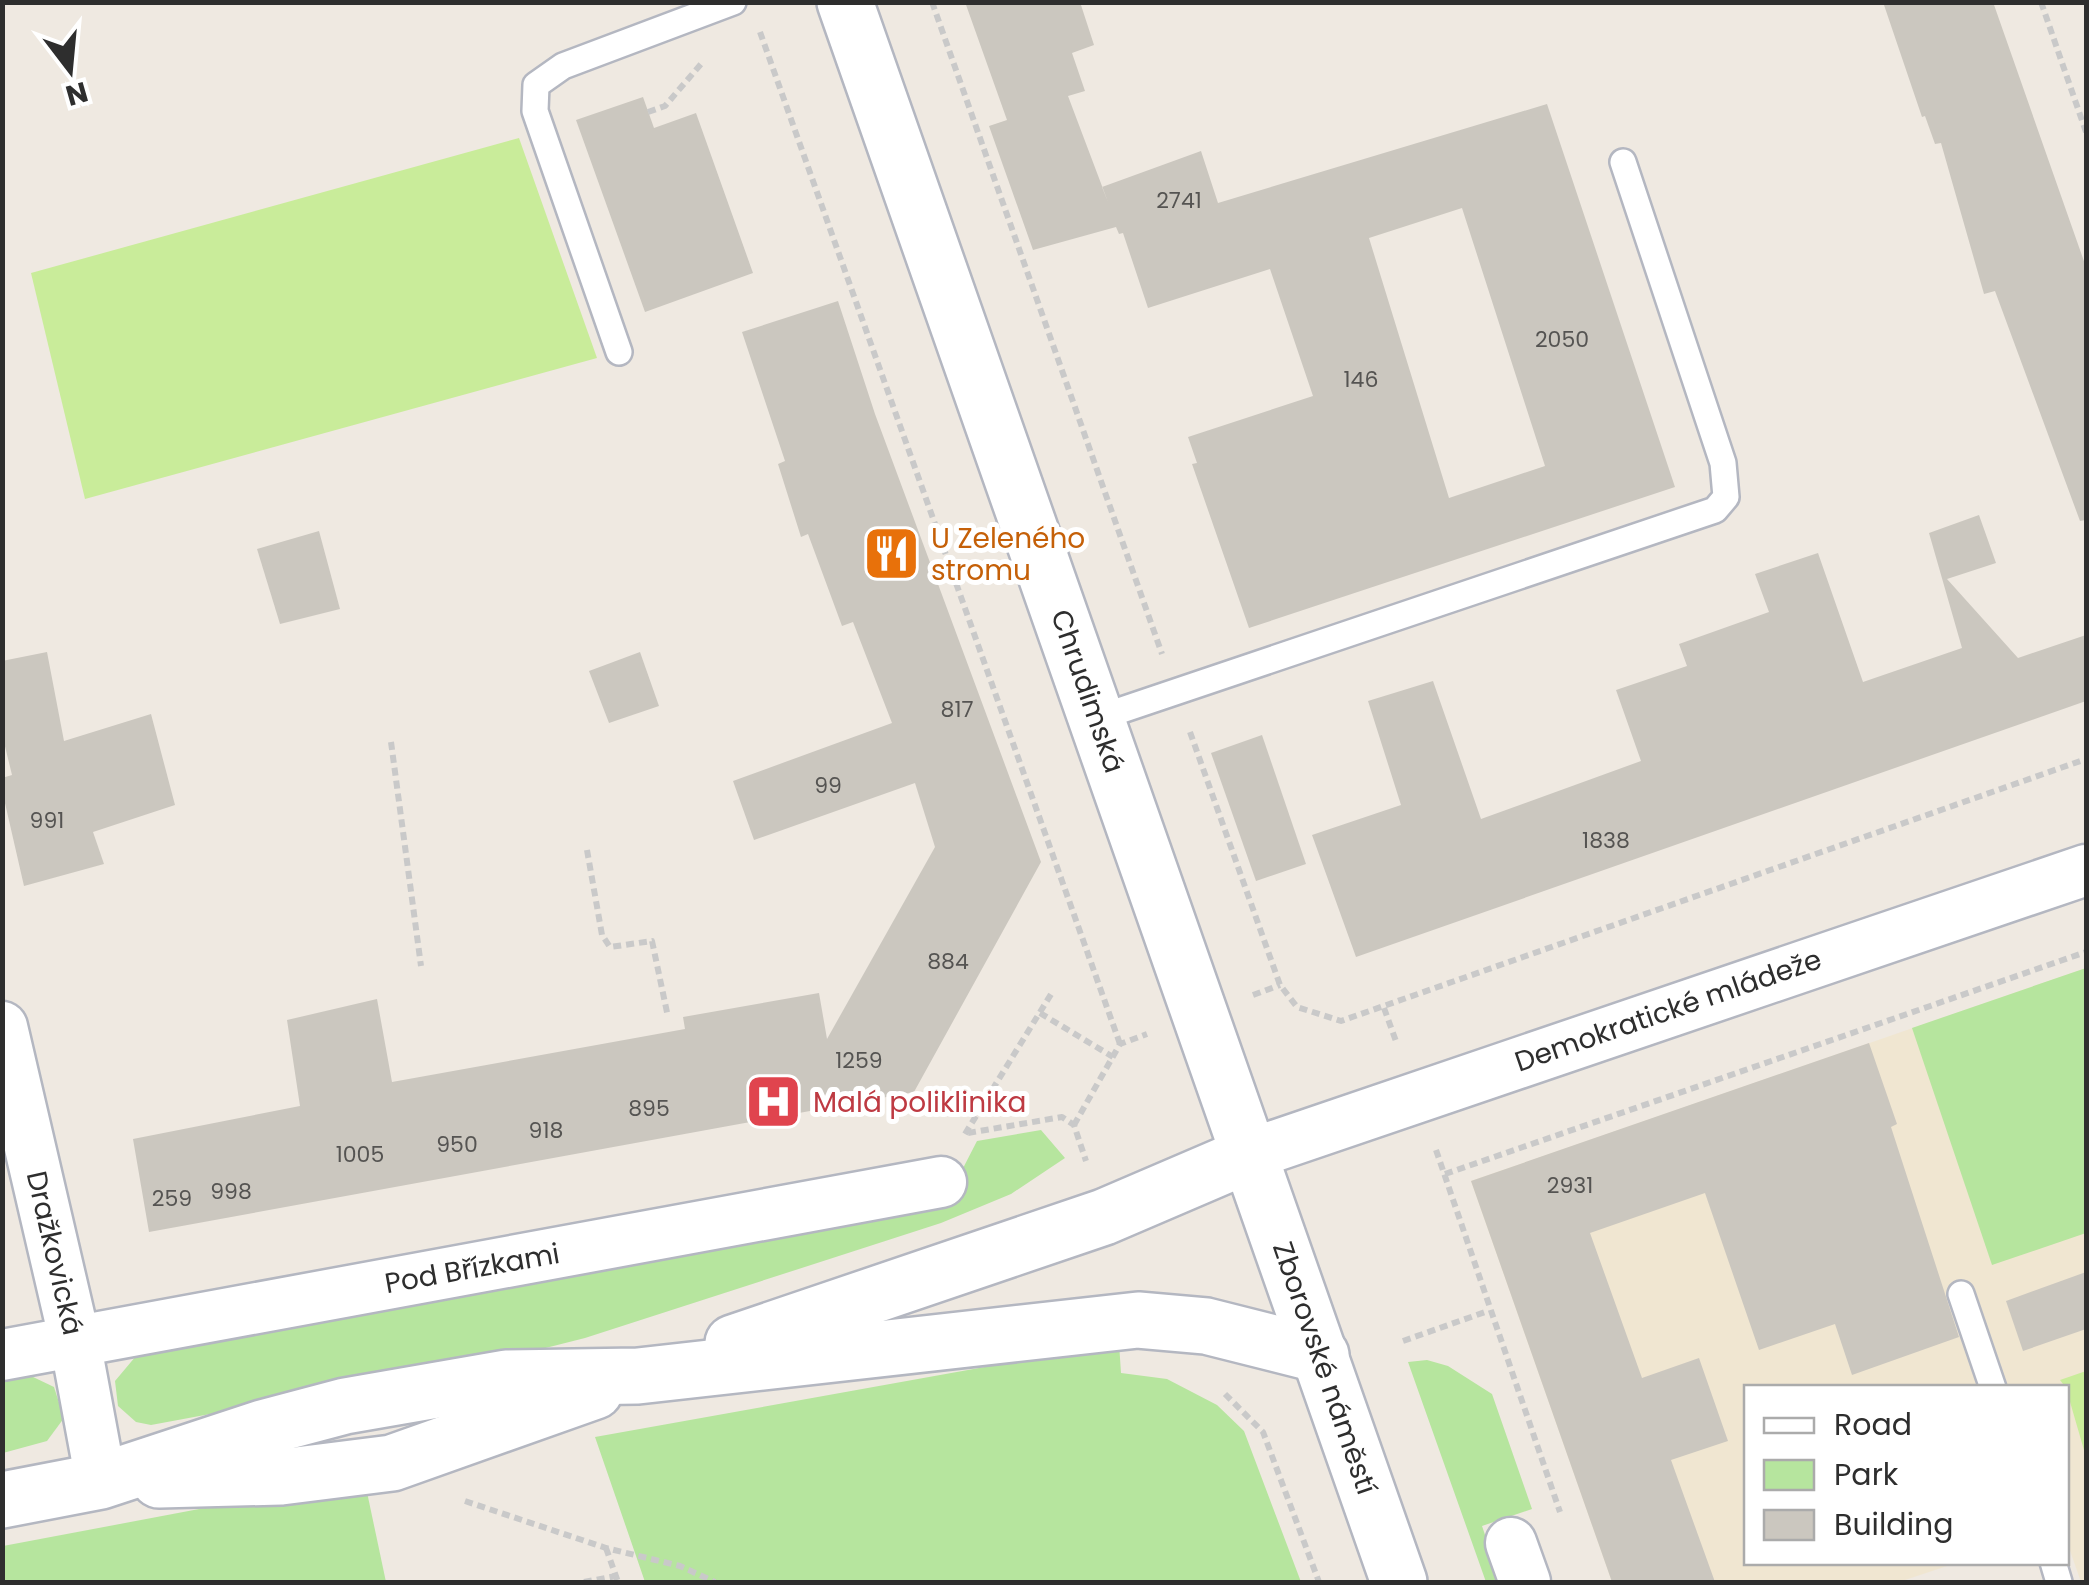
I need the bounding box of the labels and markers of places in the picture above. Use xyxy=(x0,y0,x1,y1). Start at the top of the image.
place label: U Zeleného stromu xyxy=(931,519,1085,590)
restaurant icon: U Zeleného stromu xyxy=(862,524,922,584)
hospital icon: Malá poliklinika xyxy=(744,1072,804,1132)
place label: Malá poliklinika xyxy=(813,1083,1026,1122)

